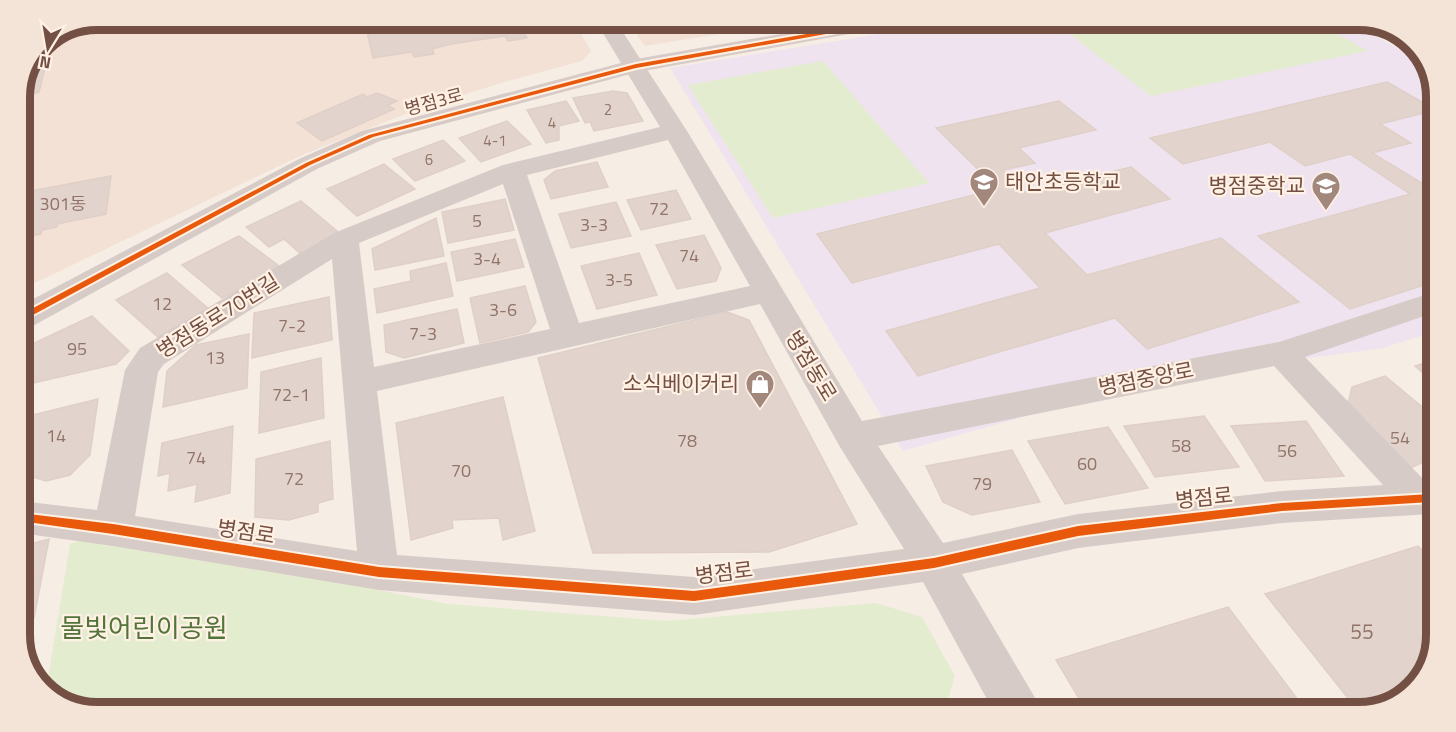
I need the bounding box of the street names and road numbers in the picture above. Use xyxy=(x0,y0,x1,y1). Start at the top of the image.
street label: 병점3로 xyxy=(402,81,466,122)
street label: 병점동로70번길 xyxy=(150,265,285,366)
street label: 병점동로 xyxy=(778,324,845,407)
street label: 병점중앙로 xyxy=(1095,353,1196,403)
street label: 병점로 xyxy=(1173,478,1234,516)
street label: 병점로 xyxy=(215,511,277,551)
street label: 병점로 xyxy=(693,553,755,591)

